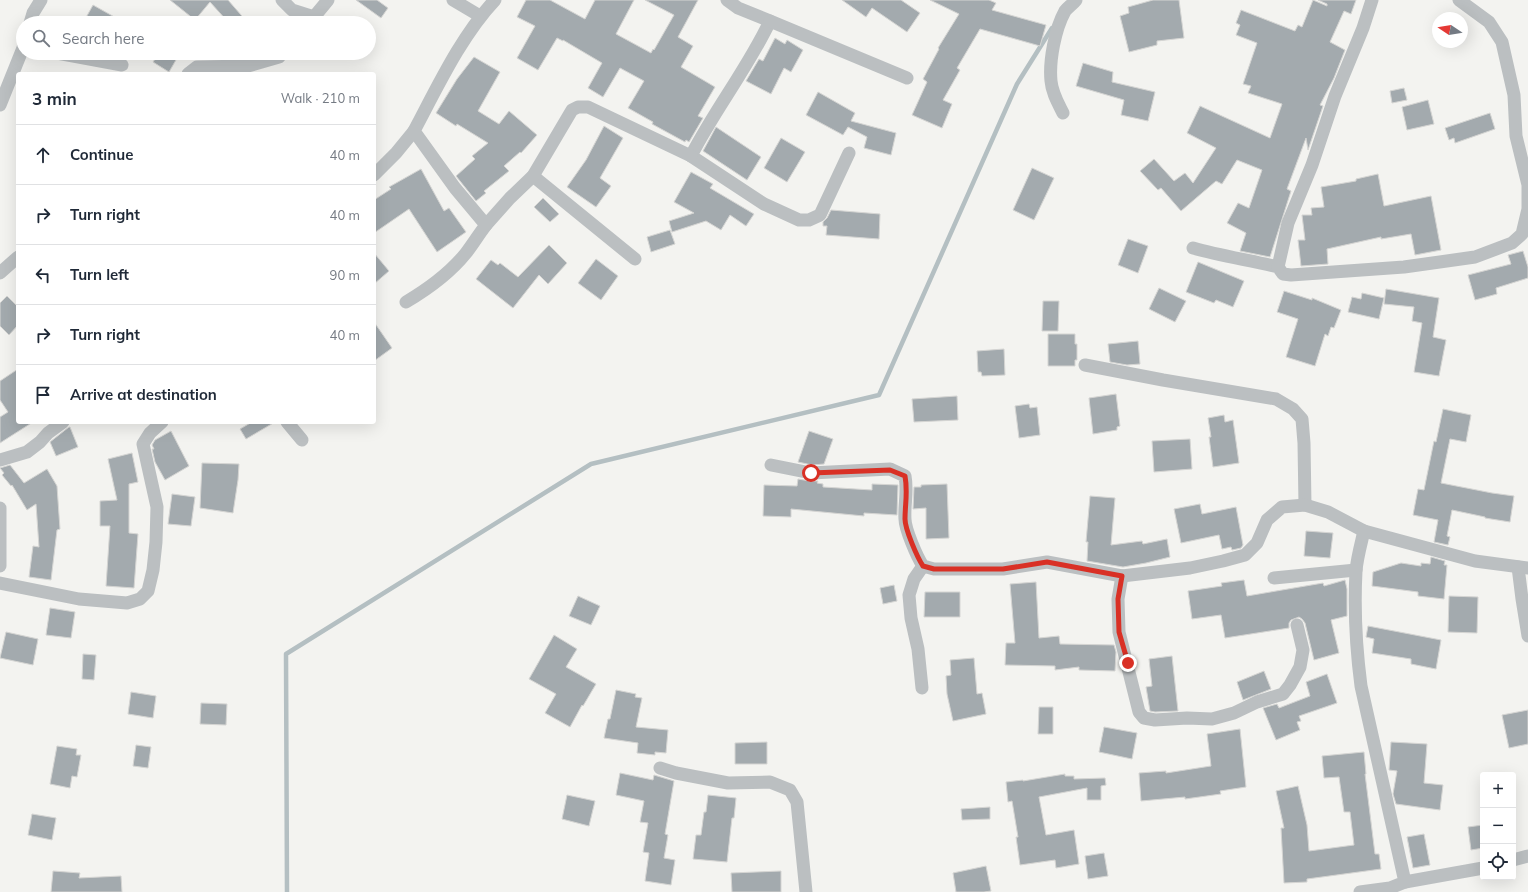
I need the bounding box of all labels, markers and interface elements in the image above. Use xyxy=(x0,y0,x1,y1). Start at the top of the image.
north arrow xyxy=(1432,12,1468,48)
search box xyxy=(16,16,376,60)
icon: search xyxy=(30,27,52,49)
text: Search here xyxy=(62,29,144,48)
text: 3 min xyxy=(32,88,77,109)
text: Walk · 210 m xyxy=(281,90,360,106)
icon: ahead xyxy=(32,144,54,166)
text: Continue xyxy=(70,145,133,164)
text: 40 m xyxy=(330,147,360,163)
icon: right xyxy=(32,204,54,226)
text: Turn right xyxy=(70,205,140,224)
text: 40 m xyxy=(330,207,360,223)
icon: left xyxy=(32,264,54,286)
text: Turn left xyxy=(70,265,129,284)
text: 90 m xyxy=(330,267,360,283)
icon: right xyxy=(32,324,54,346)
text: Turn right xyxy=(70,325,140,344)
text: 40 m xyxy=(330,327,360,343)
icon: arrive xyxy=(32,384,54,406)
text: Arrive at destination xyxy=(70,385,217,404)
route start xyxy=(802,464,820,482)
route end xyxy=(1119,654,1137,672)
map controls xyxy=(1480,772,1516,880)
button: + xyxy=(1480,772,1516,808)
button: − xyxy=(1480,808,1516,844)
button: locate xyxy=(1480,844,1516,880)

